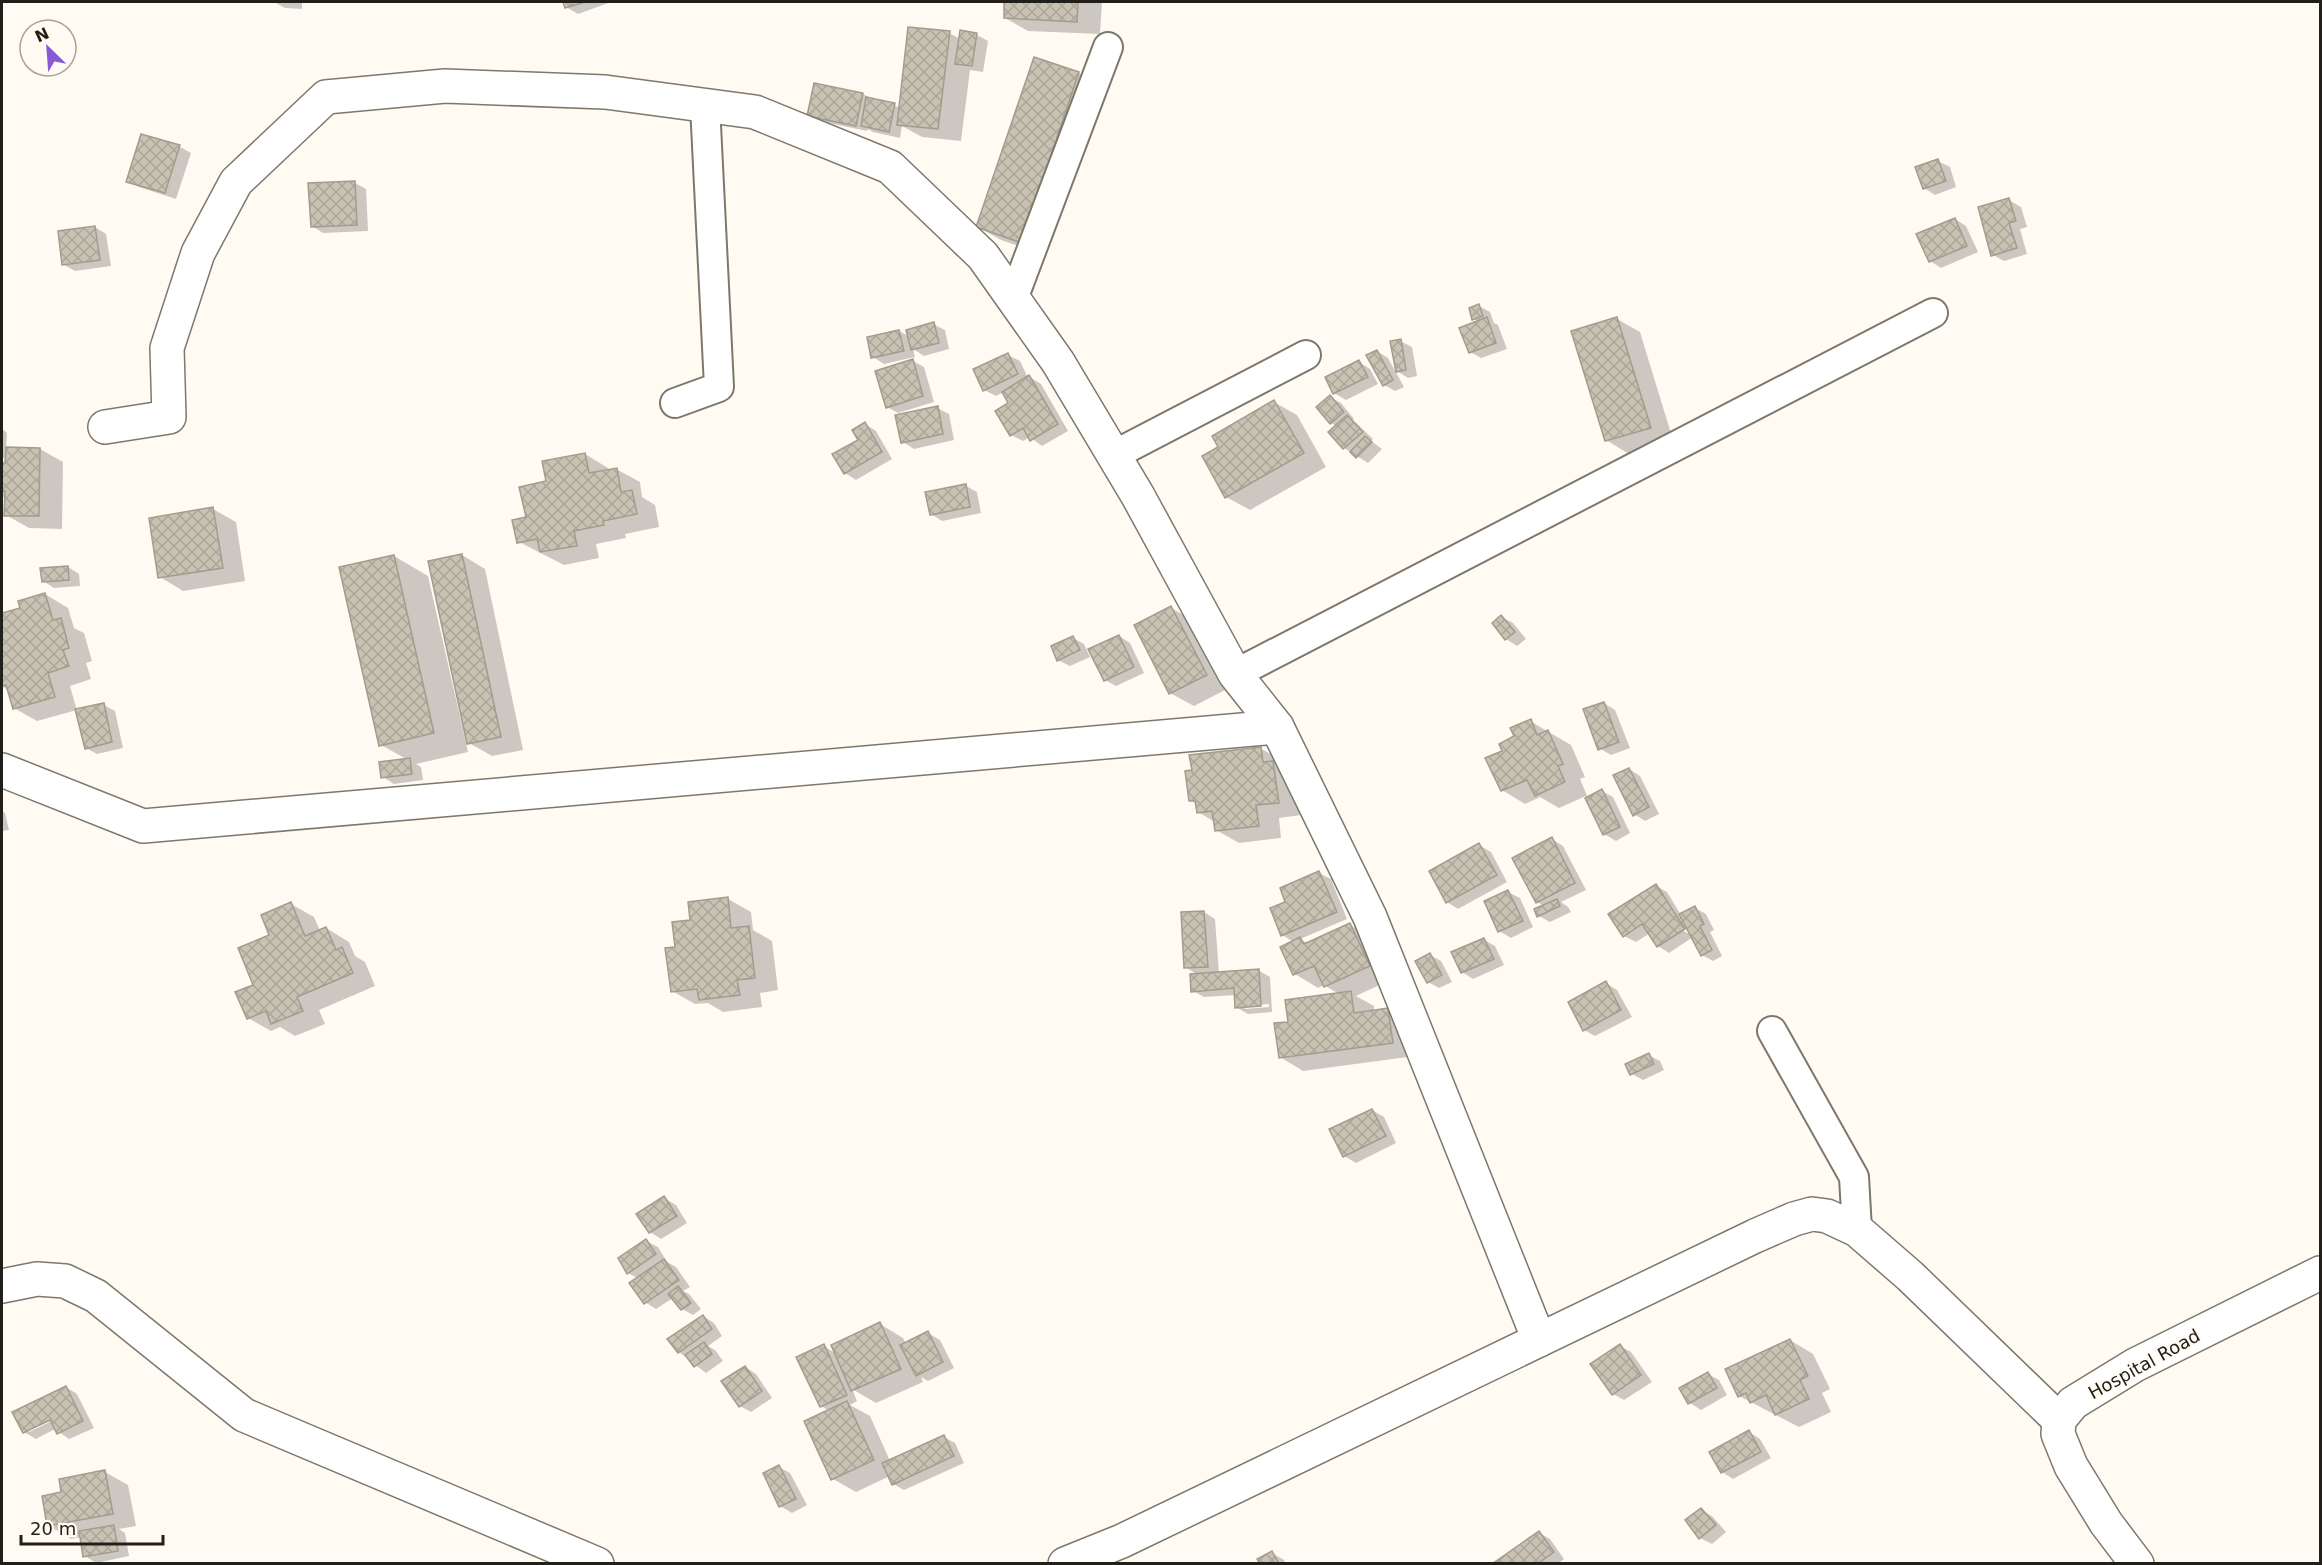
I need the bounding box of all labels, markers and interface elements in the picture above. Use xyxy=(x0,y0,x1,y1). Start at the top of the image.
north arrow xyxy=(18,18,78,78)
text: N xyxy=(32,23,52,46)
street label: Hospital Road xyxy=(2085,1325,2203,1403)
scale bar xyxy=(21,1508,164,1546)
text: 20 m xyxy=(30,1518,76,1539)

